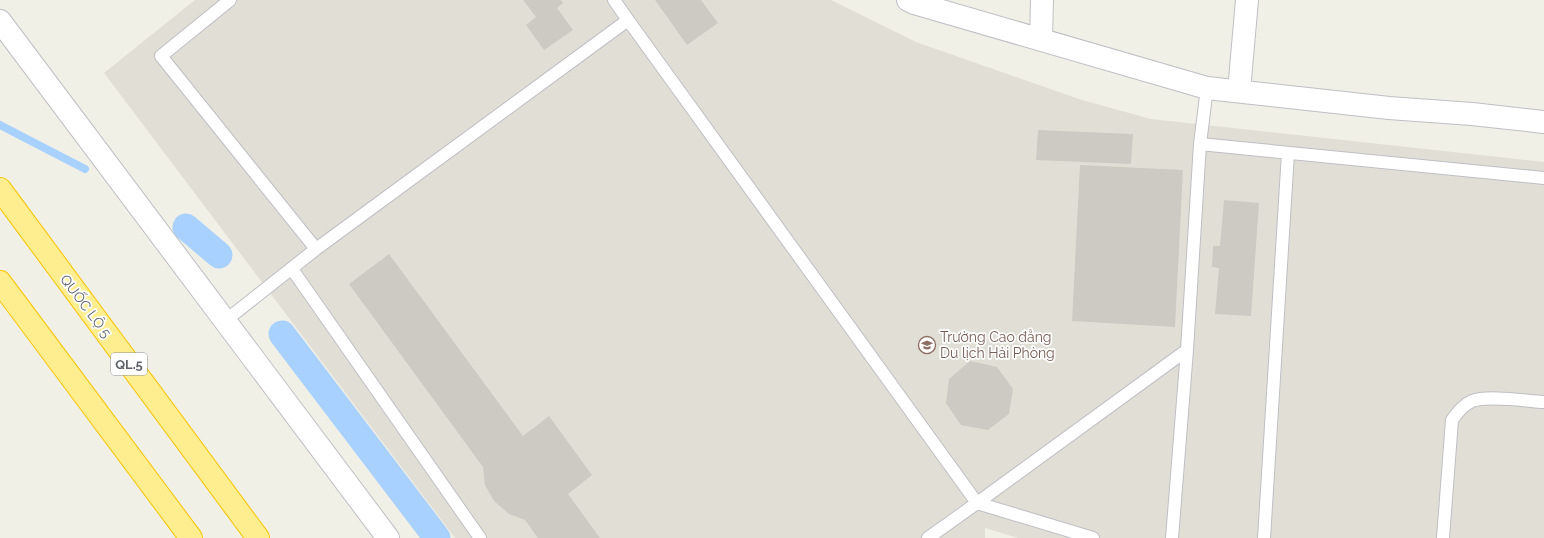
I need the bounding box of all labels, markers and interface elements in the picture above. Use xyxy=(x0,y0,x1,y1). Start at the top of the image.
street label: QUỐC LỘ 5 xyxy=(57,270,117,341)
place label: Trường Cao đẳng Du lịch Hải Phòng xyxy=(940,329,1055,361)
school or university icon: Trường Cao đẳng Du lịch Hải Phòng xyxy=(917,335,937,355)
road number: QL.5 xyxy=(111,353,147,375)

